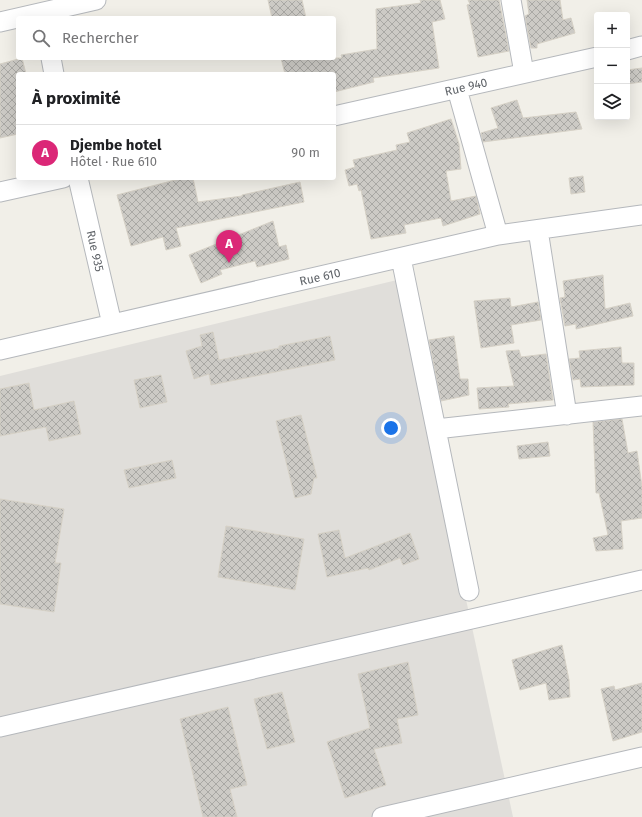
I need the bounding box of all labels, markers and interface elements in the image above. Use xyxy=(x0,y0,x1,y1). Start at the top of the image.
map controls xyxy=(594,12,630,120)
button: + xyxy=(594,12,630,48)
search box xyxy=(16,16,336,60)
icon: search xyxy=(30,27,52,49)
text: Rechercher xyxy=(62,29,138,47)
button: − xyxy=(594,48,630,84)
street label: Rue 940 xyxy=(443,75,489,99)
button: layers xyxy=(594,84,630,120)
text: À proximité xyxy=(32,88,121,109)
text: Djembe hotel xyxy=(70,136,161,154)
text: A xyxy=(41,145,49,160)
text: 90 m xyxy=(291,145,320,160)
text: Hôtel · Rue 610 xyxy=(70,154,157,169)
street label: Rue 935 xyxy=(83,229,107,273)
pin: A xyxy=(216,230,242,263)
street label: Rue 610 xyxy=(298,265,342,289)
your location xyxy=(381,418,401,438)

